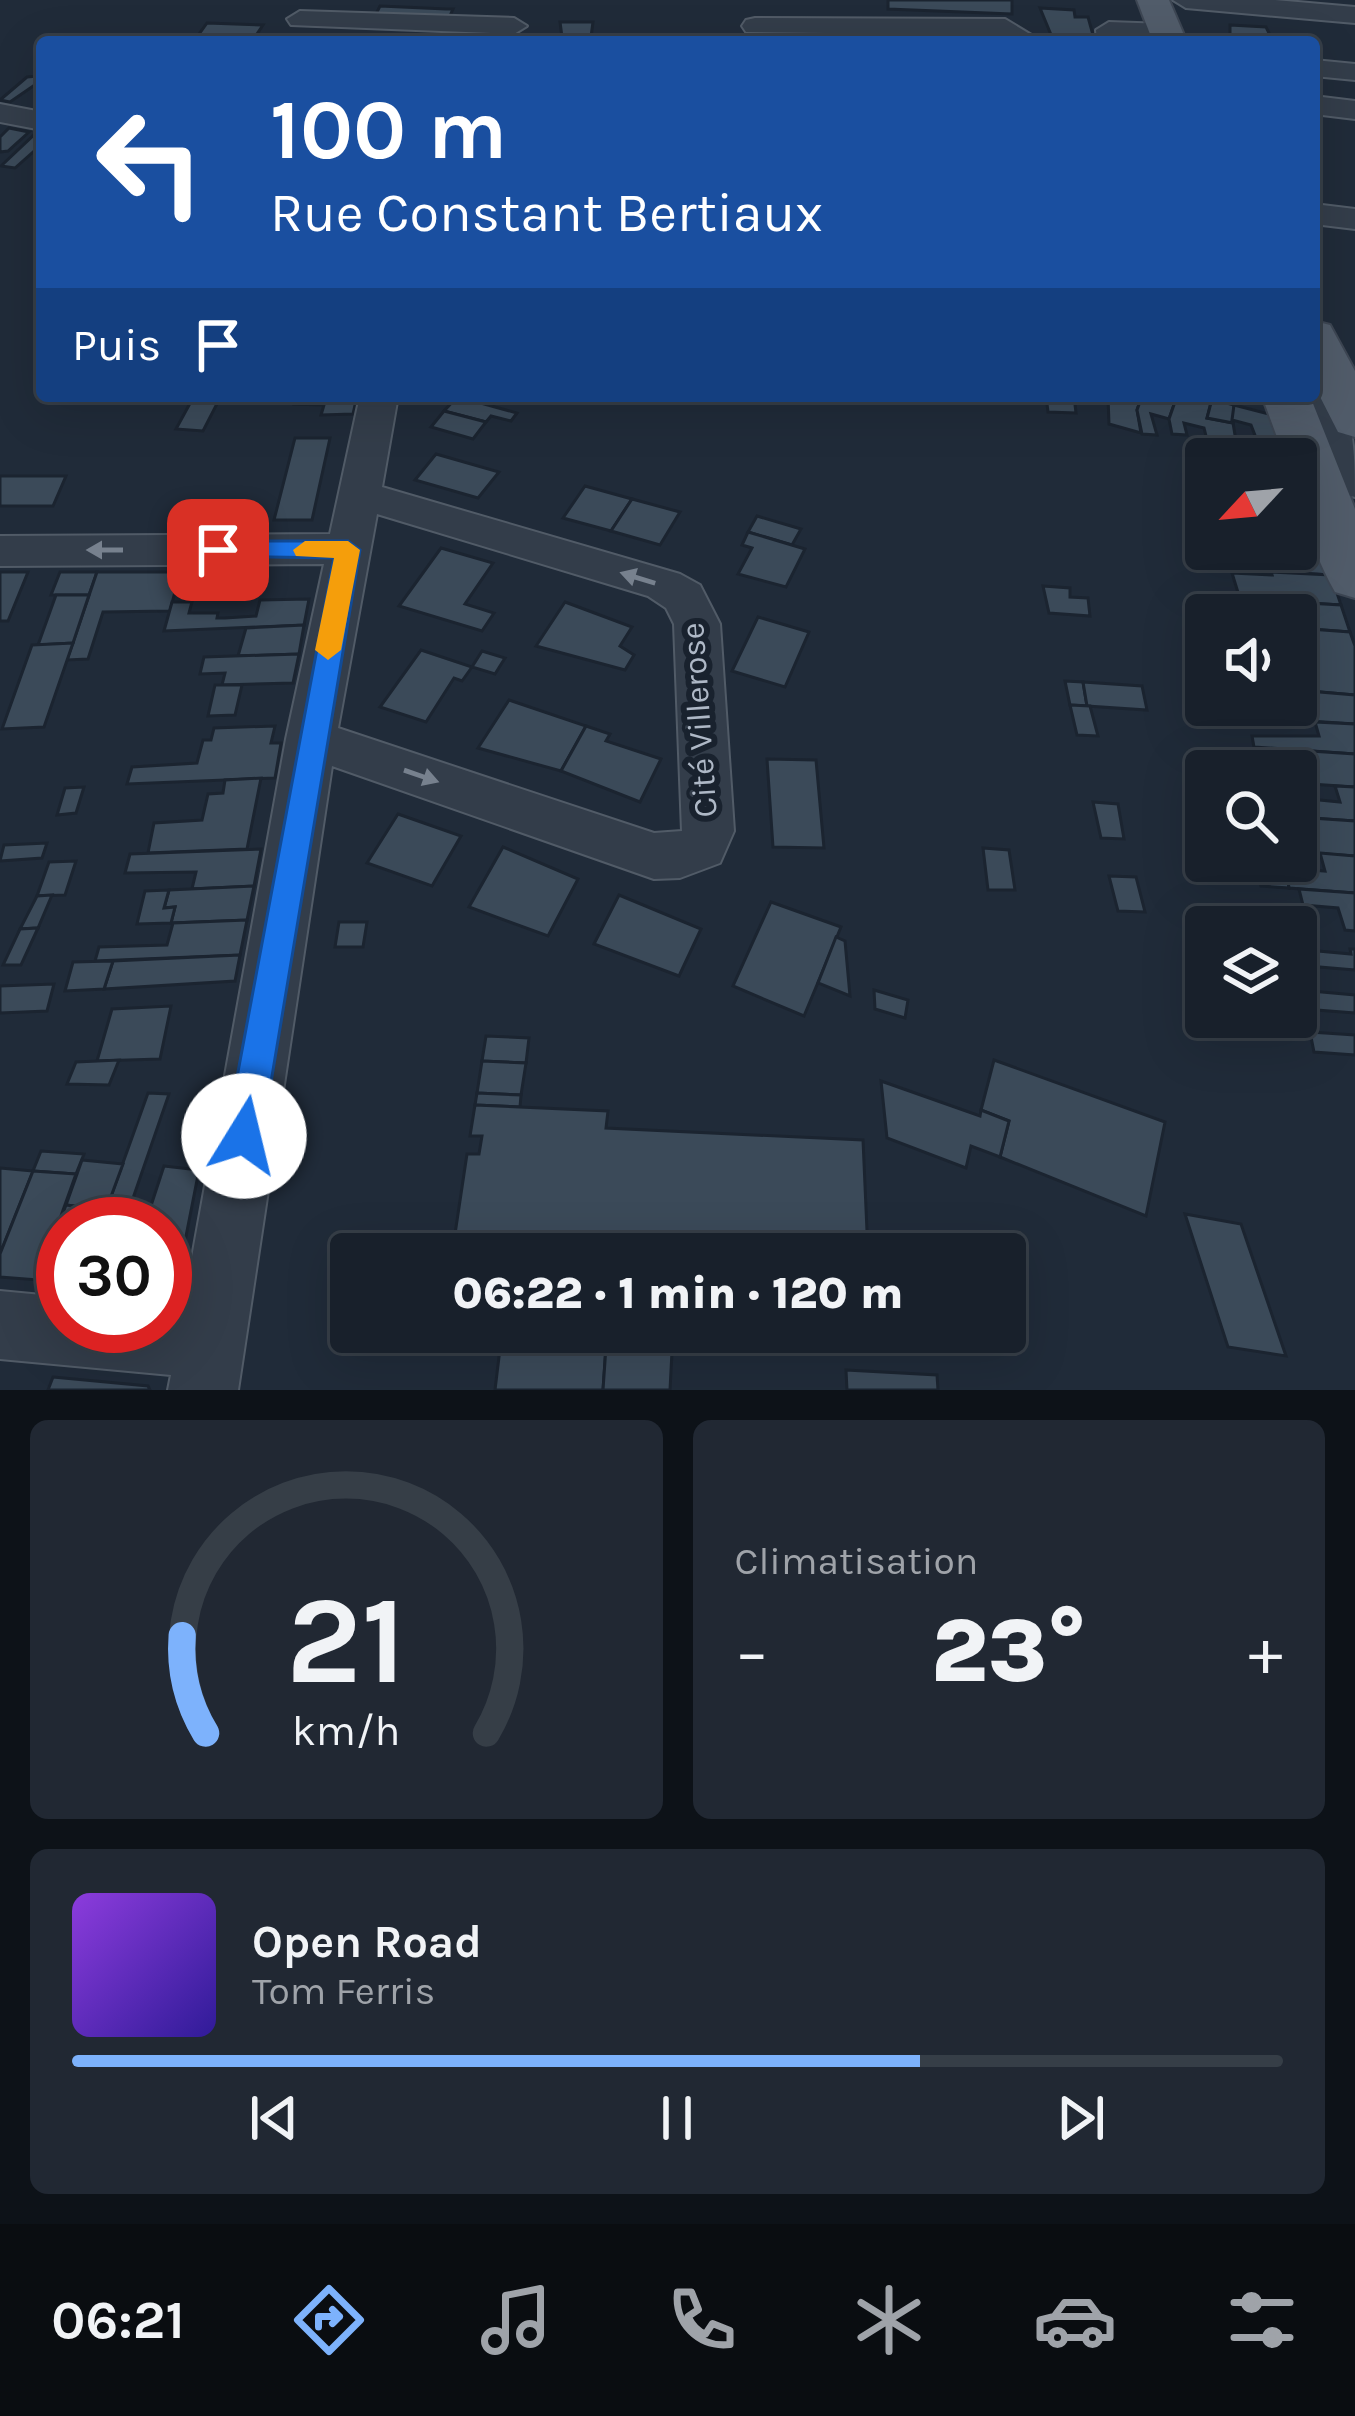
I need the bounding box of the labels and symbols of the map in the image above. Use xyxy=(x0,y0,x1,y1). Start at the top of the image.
north arrow xyxy=(1185,438,1317,570)
pin xyxy=(167,499,269,601)
one-way arrow xyxy=(85,540,123,560)
one-way arrow xyxy=(619,568,656,586)
street label: Cité Villerose xyxy=(673,621,725,819)
one-way arrow xyxy=(404,768,440,787)
position arrow xyxy=(181,1073,307,1199)
speed limit sign: 30 xyxy=(36,1197,192,1353)

